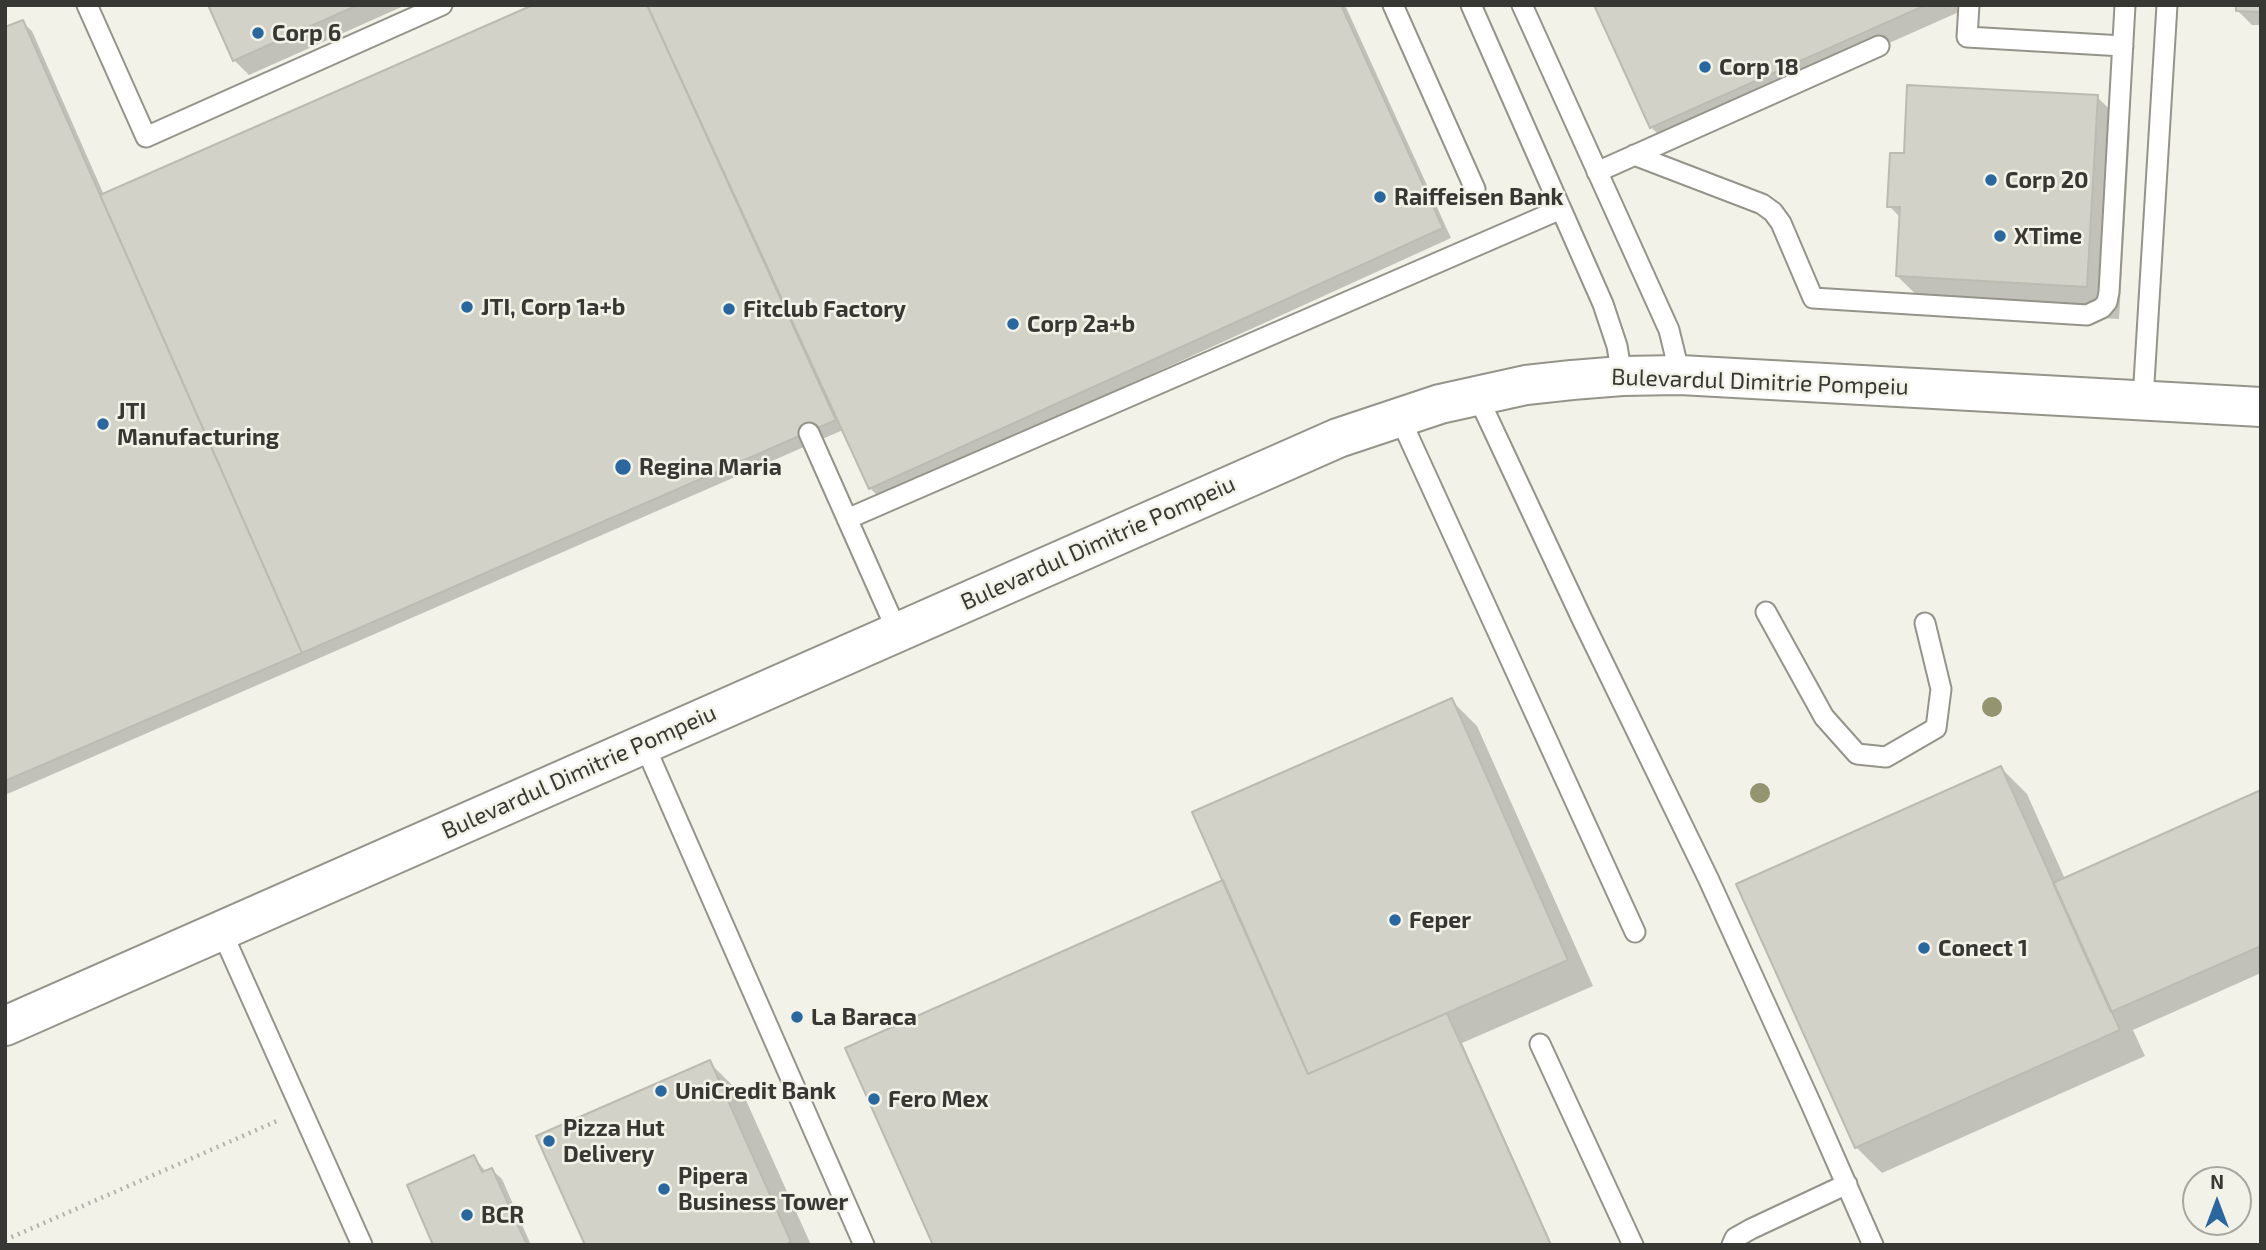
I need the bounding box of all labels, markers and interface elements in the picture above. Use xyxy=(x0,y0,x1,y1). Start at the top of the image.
place label: Corp 6 xyxy=(272,19,341,47)
marker: Corp 6 xyxy=(250,25,266,41)
place label: Corp 18 xyxy=(1719,53,1799,81)
marker: Corp 18 xyxy=(1697,59,1713,75)
place label: Corp 20 xyxy=(2005,166,2089,194)
marker: Corp 20 xyxy=(1983,172,1999,188)
place label: Raiffeisen Bank xyxy=(1394,183,1563,211)
marker: Raiffeisen Bank xyxy=(1372,189,1388,205)
place label: XTime xyxy=(2014,222,2082,250)
marker: XTime xyxy=(1992,228,2008,244)
place label: JTI, Corp 1a+b xyxy=(481,293,625,321)
place label: Fitclub Factory xyxy=(743,295,906,323)
marker: JTI, Corp 1a+b xyxy=(459,299,475,315)
marker: Fitclub Factory xyxy=(721,301,737,317)
place label: Corp 2a+b xyxy=(1027,310,1135,338)
marker: Corp 2a+b xyxy=(1005,316,1021,332)
street label: Bulevardul Dimitrie Pompeiu xyxy=(1611,363,1909,401)
place label: JTI Manufacturing xyxy=(117,397,279,451)
marker: JTI Manufacturing xyxy=(95,416,111,432)
place label: Regina Maria xyxy=(639,453,782,481)
marker: Regina Maria xyxy=(613,457,633,477)
street label: Bulevardul Dimitrie Pompeiu xyxy=(956,470,1240,616)
street label: Bulevardul Dimitrie Pompeiu xyxy=(437,699,721,845)
place label: Feper xyxy=(1409,906,1471,934)
marker: Feper xyxy=(1387,912,1403,928)
place label: Conect 1 xyxy=(1938,934,2028,962)
marker: Conect 1 xyxy=(1916,940,1932,956)
place label: La Baraca xyxy=(811,1003,917,1031)
marker: La Baraca xyxy=(789,1009,805,1025)
place label: UniCredit Bank xyxy=(675,1077,836,1105)
marker: UniCredit Bank xyxy=(653,1083,669,1099)
place label: Fero Mex xyxy=(888,1085,989,1113)
marker: Fero Mex xyxy=(866,1091,882,1107)
place label: Pizza Hut Delivery xyxy=(563,1114,665,1168)
marker: Pizza Hut Delivery xyxy=(541,1133,557,1149)
place label: Pipera Business Tower xyxy=(678,1162,848,1216)
north arrow xyxy=(2182,1166,2252,1236)
text: N xyxy=(2210,1170,2224,1193)
marker: Pipera Business Tower xyxy=(656,1181,672,1197)
place label: BCR xyxy=(481,1201,524,1229)
marker: BCR xyxy=(459,1207,475,1223)

